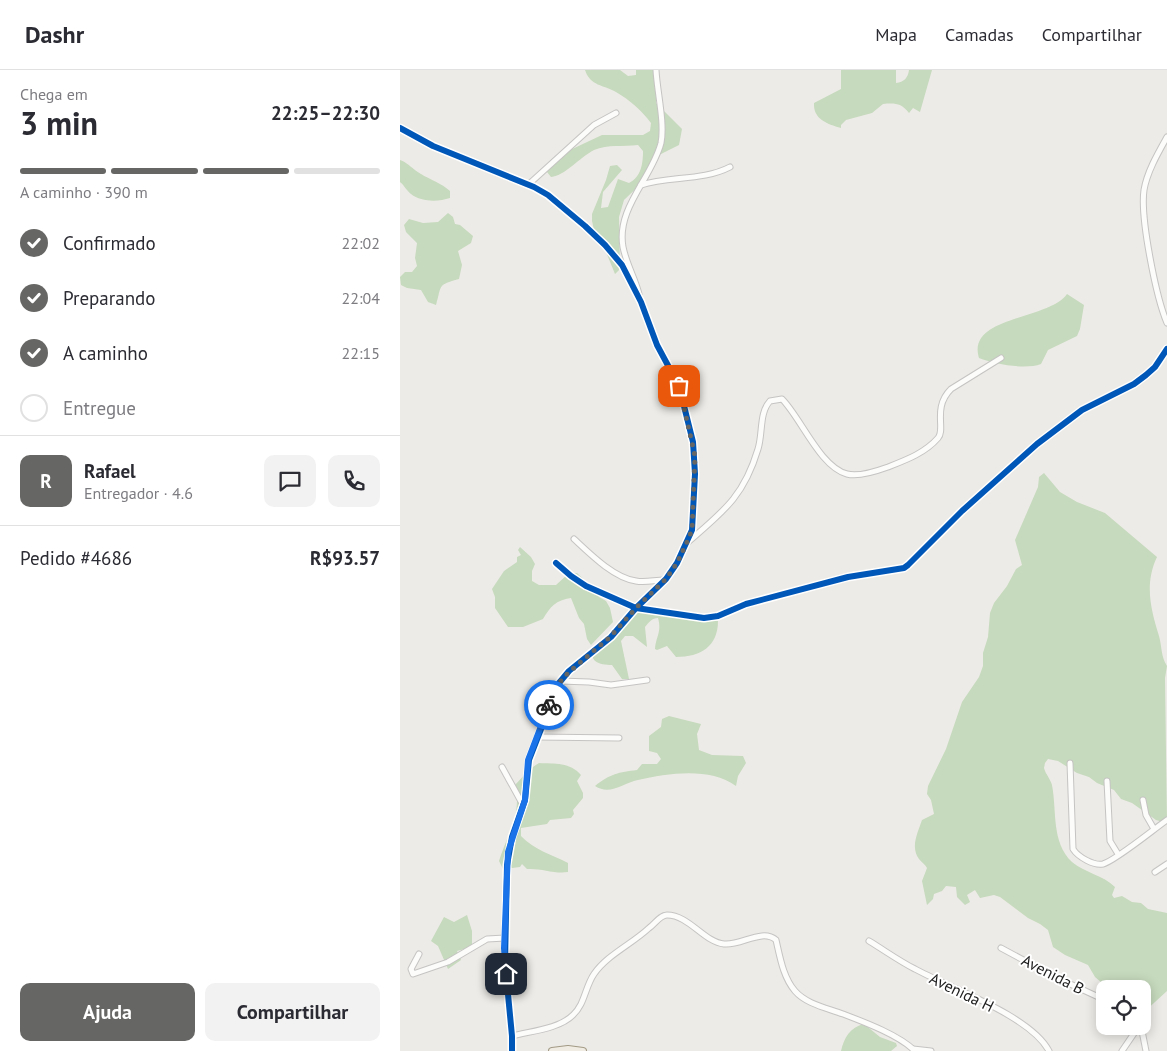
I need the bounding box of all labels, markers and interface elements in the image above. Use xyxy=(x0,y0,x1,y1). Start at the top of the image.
text: Dashr xyxy=(25,19,84,50)
text: Mapa xyxy=(875,23,917,46)
text: Camadas xyxy=(945,23,1014,46)
text: Compartilhar xyxy=(1042,23,1142,46)
text: Chega em xyxy=(20,84,88,104)
text: 22:25–22:30 xyxy=(271,101,380,125)
text: 3 min xyxy=(20,102,98,144)
text: A caminho · 390 m xyxy=(20,182,148,202)
icon: check xyxy=(20,229,48,257)
text: Confirmado xyxy=(63,231,156,255)
text: 22:02 xyxy=(342,233,380,253)
icon: check xyxy=(20,284,48,312)
text: Preparando xyxy=(63,286,155,310)
text: 22:04 xyxy=(342,288,380,308)
icon: check xyxy=(20,339,48,367)
text: A caminho xyxy=(63,341,148,365)
text: 22:15 xyxy=(342,343,380,363)
pin xyxy=(658,365,700,407)
icon: bag xyxy=(665,372,693,400)
text: Entregue xyxy=(63,396,136,420)
button: chat xyxy=(264,455,316,507)
button: phone xyxy=(328,455,380,507)
text: Rafael xyxy=(84,459,136,483)
text: R xyxy=(40,469,52,493)
text: Entregador · 4.6 xyxy=(84,483,193,503)
text: Pedido #4686 xyxy=(20,546,132,570)
text: R$93.57 xyxy=(310,546,380,570)
courier xyxy=(524,680,574,730)
icon: bike xyxy=(535,691,563,719)
street label: Avenida B xyxy=(1018,950,1088,998)
pin xyxy=(485,953,527,995)
icon: home xyxy=(492,960,520,988)
street label: Avenida H xyxy=(927,968,997,1016)
map controls xyxy=(1096,980,1151,1035)
button: locate xyxy=(1096,980,1151,1035)
button: Ajuda xyxy=(20,983,195,1041)
button: Compartilhar xyxy=(205,983,380,1041)

